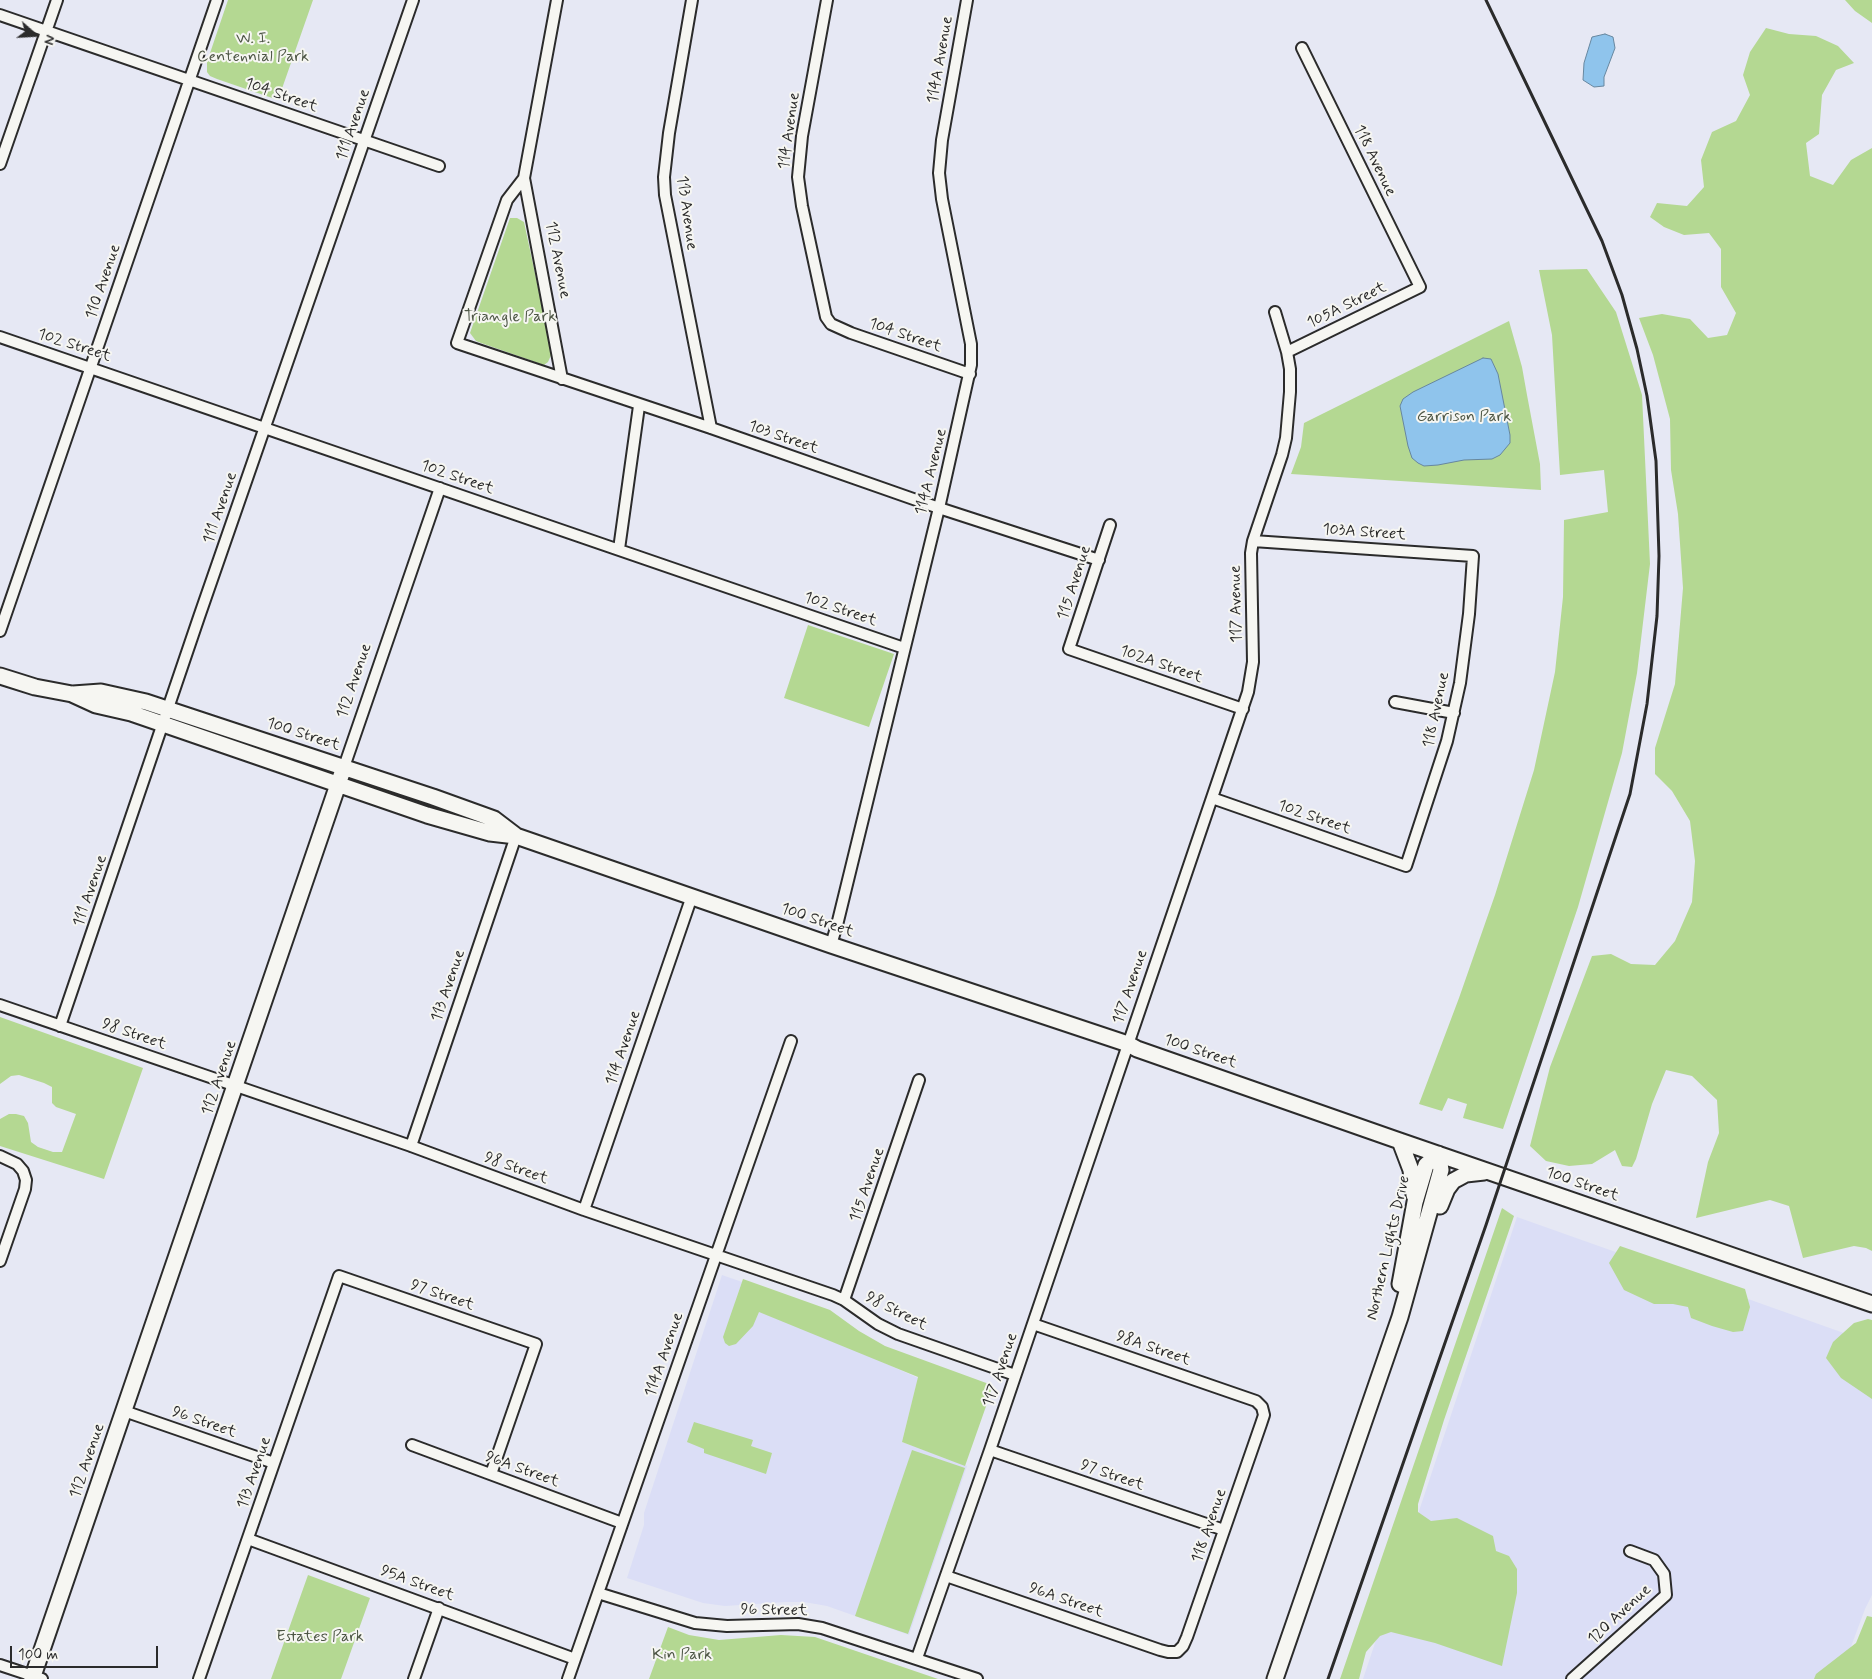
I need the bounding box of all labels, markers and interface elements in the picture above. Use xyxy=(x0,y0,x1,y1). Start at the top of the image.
north arrow xyxy=(10,10,60,60)
street label: 114A Avenue xyxy=(924,15,958,105)
park label: W. I. Centennial Park xyxy=(197,30,309,68)
text: N xyxy=(39,33,59,47)
street label: 104 Street xyxy=(242,75,320,117)
street label: 111 Avenue xyxy=(333,87,375,163)
street label: 114 Avenue xyxy=(775,91,805,171)
street label: 118 Avenue xyxy=(1348,122,1400,200)
street label: 113 Avenue xyxy=(671,175,701,251)
street label: 112 Avenue xyxy=(540,220,574,300)
street label: 110 Avenue xyxy=(82,242,126,322)
street label: 105A Street xyxy=(1304,279,1390,333)
park label: Triangle Park xyxy=(464,308,556,328)
street label: 104 Street xyxy=(866,315,944,357)
street label: 102 Street xyxy=(35,325,113,367)
park label: Garrison Park xyxy=(1417,408,1511,428)
street label: 103 Street xyxy=(745,417,821,459)
street label: 114A Avenue xyxy=(912,427,952,517)
street label: 102 Street xyxy=(418,457,496,499)
street label: 111 Avenue xyxy=(200,470,242,546)
street label: 103A Street xyxy=(1322,521,1406,545)
street label: 115 Avenue xyxy=(1054,543,1096,623)
street label: 117 Avenue xyxy=(1227,565,1247,643)
street label: 102 Street xyxy=(801,589,879,631)
street label: 112 Avenue xyxy=(333,641,377,721)
street label: 102A Street xyxy=(1117,642,1205,688)
street label: 118 Avenue xyxy=(1420,670,1454,750)
street label: 100 Street xyxy=(264,714,342,756)
street label: 102 Street xyxy=(1275,797,1353,839)
street label: 111 Avenue xyxy=(70,853,112,929)
street label: 100 Street xyxy=(778,900,856,942)
street label: 113 Avenue xyxy=(428,947,470,1025)
street label: 117 Avenue xyxy=(1109,947,1153,1027)
street label: 114 Avenue xyxy=(602,1008,646,1088)
street label: 98 Street xyxy=(99,1015,169,1055)
street label: 100 Street xyxy=(1161,1031,1239,1073)
street label: 112 Avenue xyxy=(198,1038,242,1118)
street label: 115 Avenue xyxy=(846,1145,890,1225)
street label: 98 Street xyxy=(481,1149,551,1189)
street label: 100 Street xyxy=(1543,1164,1621,1206)
street label: Northern Lights Drive xyxy=(1363,1174,1415,1322)
street label: 97 Street xyxy=(408,1276,476,1316)
street label: 98 Street xyxy=(862,1288,930,1336)
street label: 114A Avenue xyxy=(642,1310,688,1400)
street label: 98A Street xyxy=(1113,1327,1193,1371)
street label: 117 Avenue xyxy=(979,1330,1023,1410)
street label: 96 Street xyxy=(169,1403,239,1443)
street label: 112 Avenue xyxy=(66,1421,110,1501)
street label: 113 Avenue xyxy=(234,1434,276,1512)
street label: 96A Street xyxy=(482,1448,562,1492)
street label: 97 Street xyxy=(1078,1456,1146,1496)
street label: 118 Avenue xyxy=(1188,1486,1232,1566)
street label: 95A Street xyxy=(378,1562,456,1606)
street label: 96A Street xyxy=(1026,1579,1106,1623)
street label: 120 Avenue xyxy=(1584,1581,1656,1649)
street label: 96 Street xyxy=(740,1601,808,1621)
park label: Estates Park xyxy=(276,1628,364,1648)
scale bar xyxy=(12,1636,160,1668)
text: 100 m xyxy=(18,1645,58,1665)
park label: Kin Park xyxy=(652,1646,712,1666)

